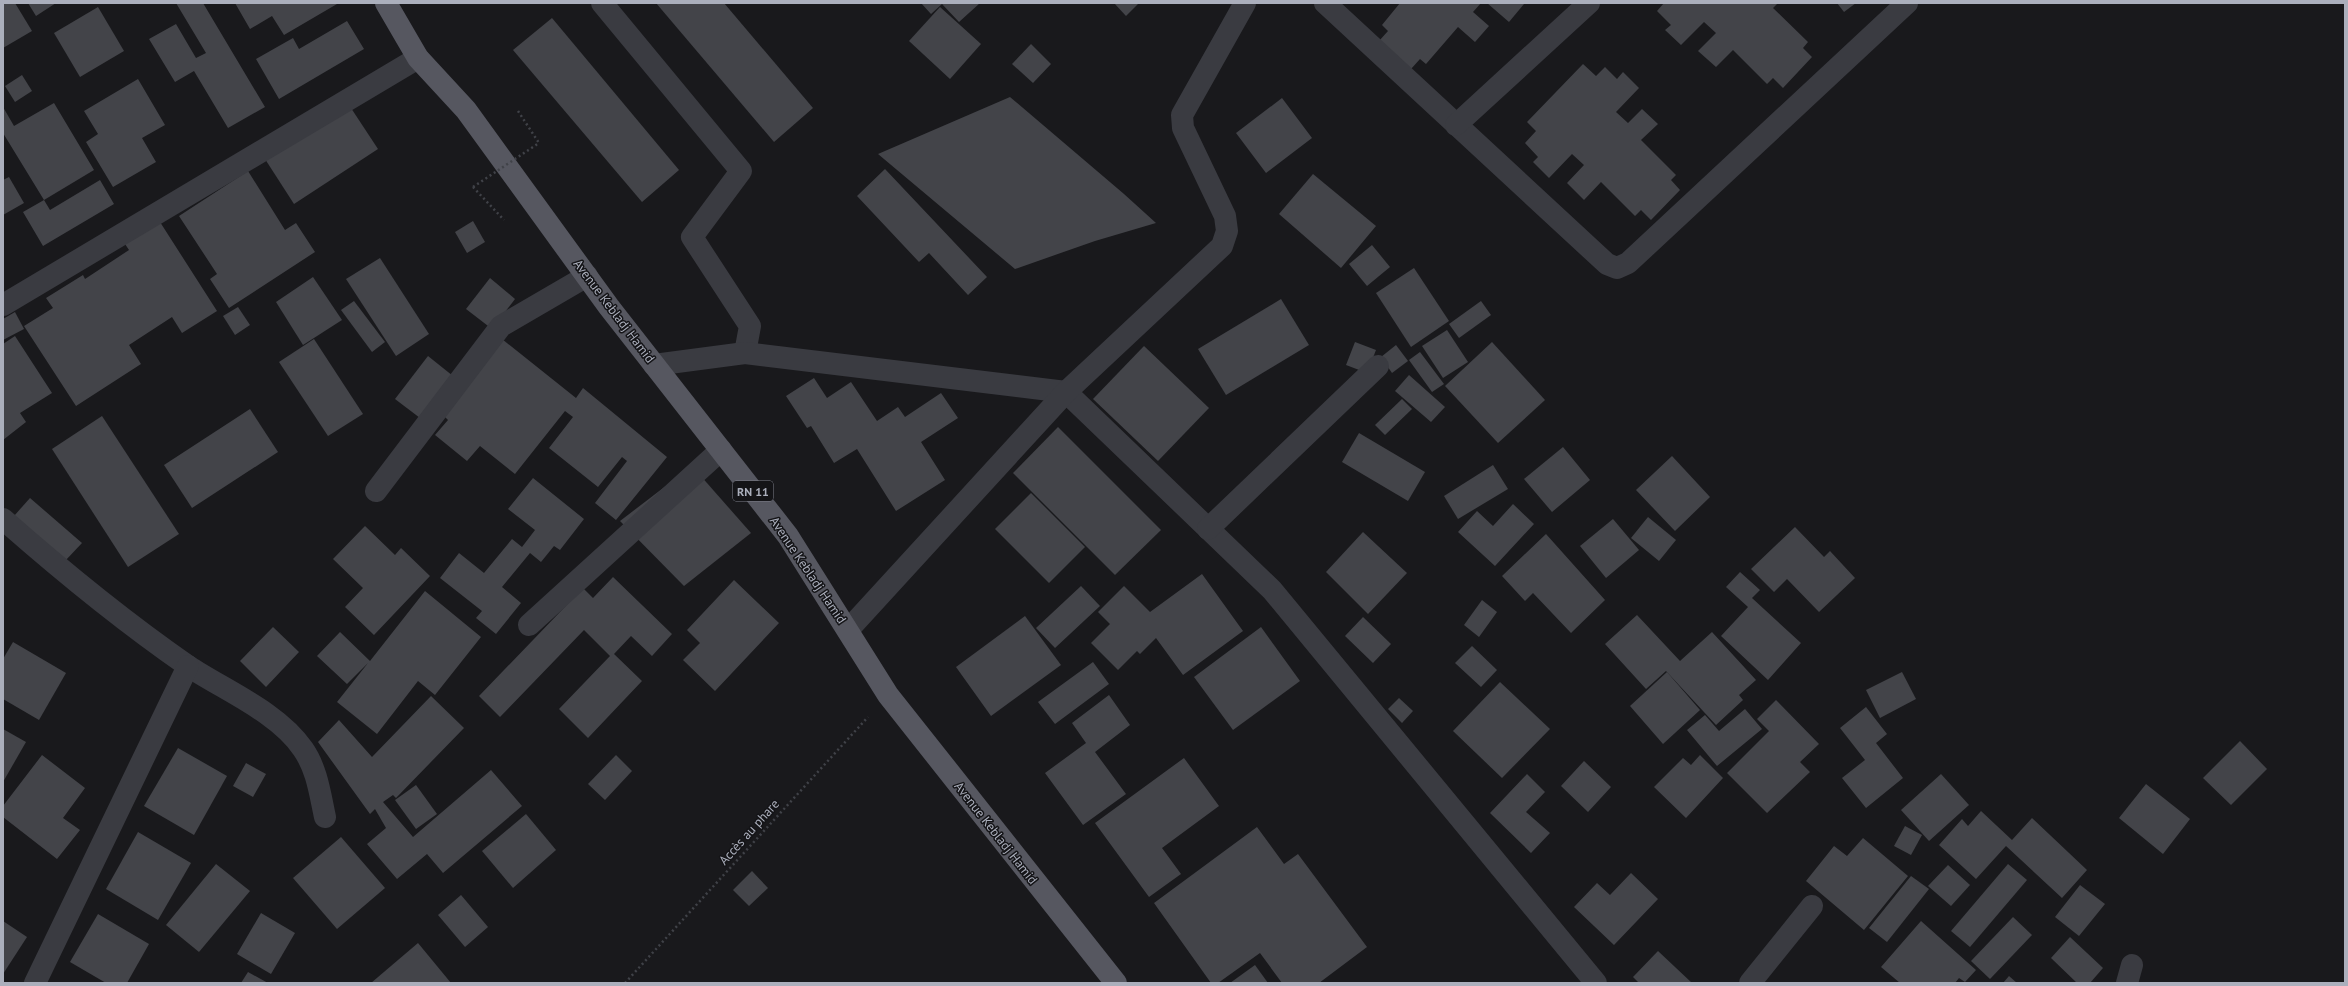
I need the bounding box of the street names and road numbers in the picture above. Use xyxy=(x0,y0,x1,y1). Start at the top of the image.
street label: Avenue Kebladj Hamid xyxy=(569,256,659,366)
road number: RN 11 xyxy=(733,481,773,501)
street label: Avenue Kebladj Hamid xyxy=(766,513,850,627)
street label: Avenue Kebladj Hamid xyxy=(951,778,1041,888)
street label: Accès au phare xyxy=(715,796,783,868)

